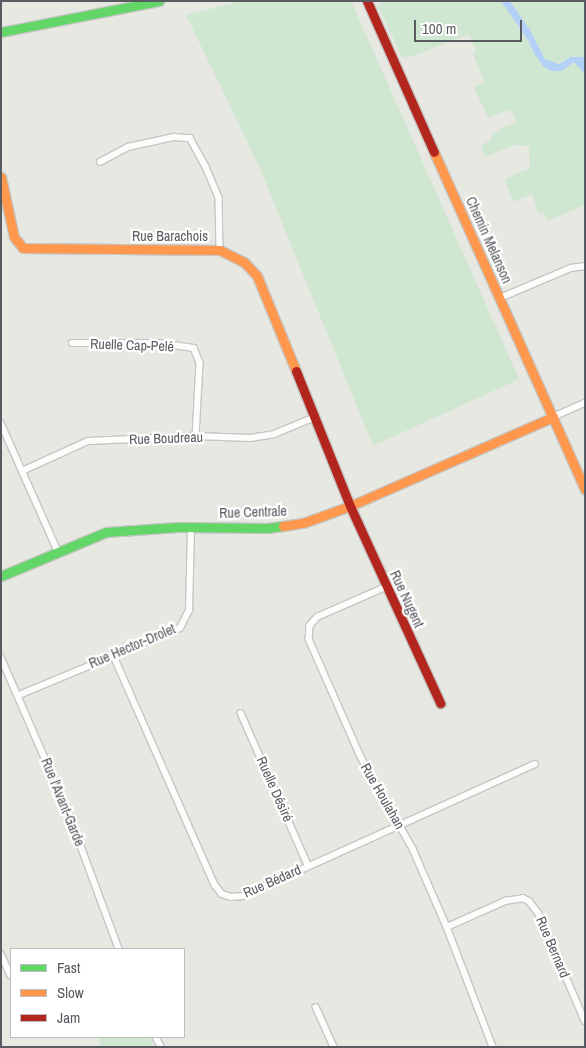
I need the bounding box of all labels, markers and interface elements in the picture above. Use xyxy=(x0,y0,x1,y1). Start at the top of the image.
scale bar xyxy=(416,10,524,42)
text: 100 m xyxy=(422,18,456,39)
street label: Chemin Melanson xyxy=(462,194,516,286)
street label: Rue Barachois xyxy=(132,228,208,244)
street label: Ruelle Cap-Pelé xyxy=(90,335,174,355)
street label: Rue Boudreau xyxy=(129,428,203,448)
street label: Rue Centrale xyxy=(219,502,287,522)
street label: Rue Nugent xyxy=(386,568,428,630)
street label: Rue Hector-Drolet xyxy=(86,620,178,672)
street label: Ruelle Désiré xyxy=(253,754,297,824)
street label: Rue l'Avant-Garde xyxy=(38,755,88,849)
street label: Rue Houlahan xyxy=(357,760,409,832)
street label: Rue Bédard xyxy=(241,861,303,901)
street label: Rue Bernard xyxy=(533,914,573,980)
legend xyxy=(10,948,185,1038)
text: Fast xyxy=(57,957,80,978)
text: Slow xyxy=(57,982,84,1003)
text: Jam xyxy=(57,1007,80,1028)

